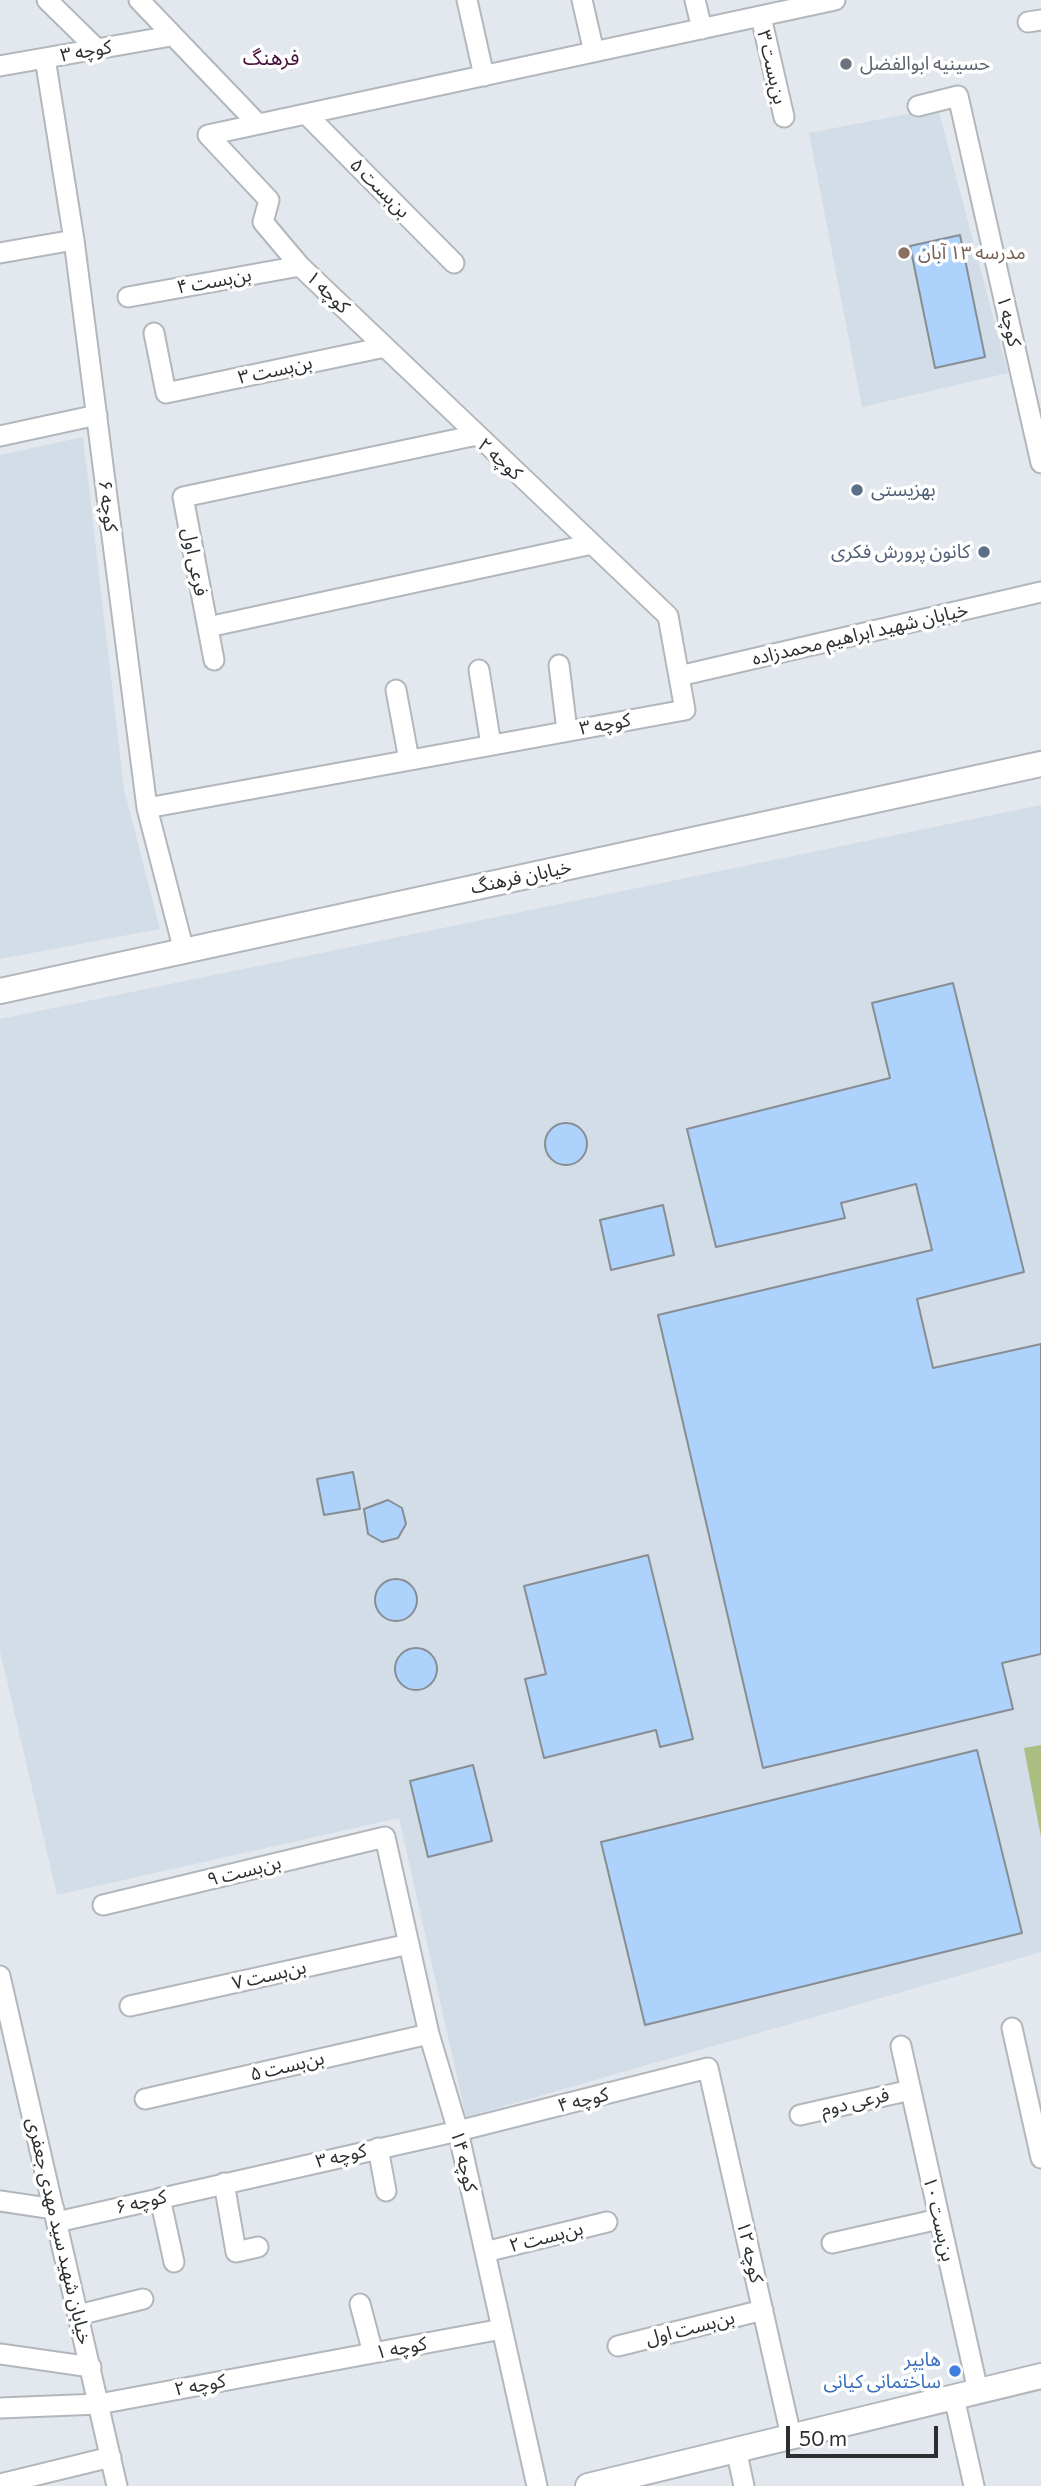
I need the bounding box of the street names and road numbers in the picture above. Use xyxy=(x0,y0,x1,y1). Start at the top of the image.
street label: بن‌بست ۳ xyxy=(752,28,792,106)
street label: کوچه ۳ xyxy=(59,35,113,67)
street label: بن‌بست ۵ xyxy=(345,153,415,223)
street label: بن‌بست ۴ xyxy=(175,263,253,299)
street label: کوچه ۱ xyxy=(301,266,355,318)
street label: کوچه ۱ xyxy=(992,293,1026,349)
street label: بن‌بست ۳ xyxy=(236,351,314,389)
street label: کوچه ۲ xyxy=(473,433,527,485)
street label: کوچه ۶ xyxy=(94,479,122,533)
street label: فرعی اول xyxy=(177,526,213,598)
street label: خیابان شهید ابراهیم محمدزاده xyxy=(750,598,970,670)
street label: کوچه ۳ xyxy=(578,708,632,740)
street label: خیابان فرهنگ xyxy=(469,855,573,899)
street label: بن‌بست ۹ xyxy=(205,1851,283,1891)
street label: بن‌بست ۷ xyxy=(230,1955,308,1995)
street label: بن‌بست ۵ xyxy=(248,2046,326,2086)
street label: کوچه ۴ xyxy=(555,2083,611,2117)
street label: فرعی دوم xyxy=(819,2083,891,2121)
street label: خیابان شهید سید مهدی جعفری xyxy=(22,2115,96,2347)
street label: کوچه ۱۴ xyxy=(446,2128,482,2194)
street label: کوچه ۳ xyxy=(313,2139,369,2173)
street label: بن‌بست ۱۰ xyxy=(918,2174,960,2264)
street label: کوچه ۶ xyxy=(113,2185,169,2219)
street label: بن‌بست ۲ xyxy=(507,2217,585,2257)
street label: کوچه ۱۲ xyxy=(732,2219,768,2285)
street label: بن‌بست اول xyxy=(643,2306,737,2350)
street label: کوچه ۱ xyxy=(373,2332,429,2364)
street label: کوچه ۲ xyxy=(173,2369,227,2401)

